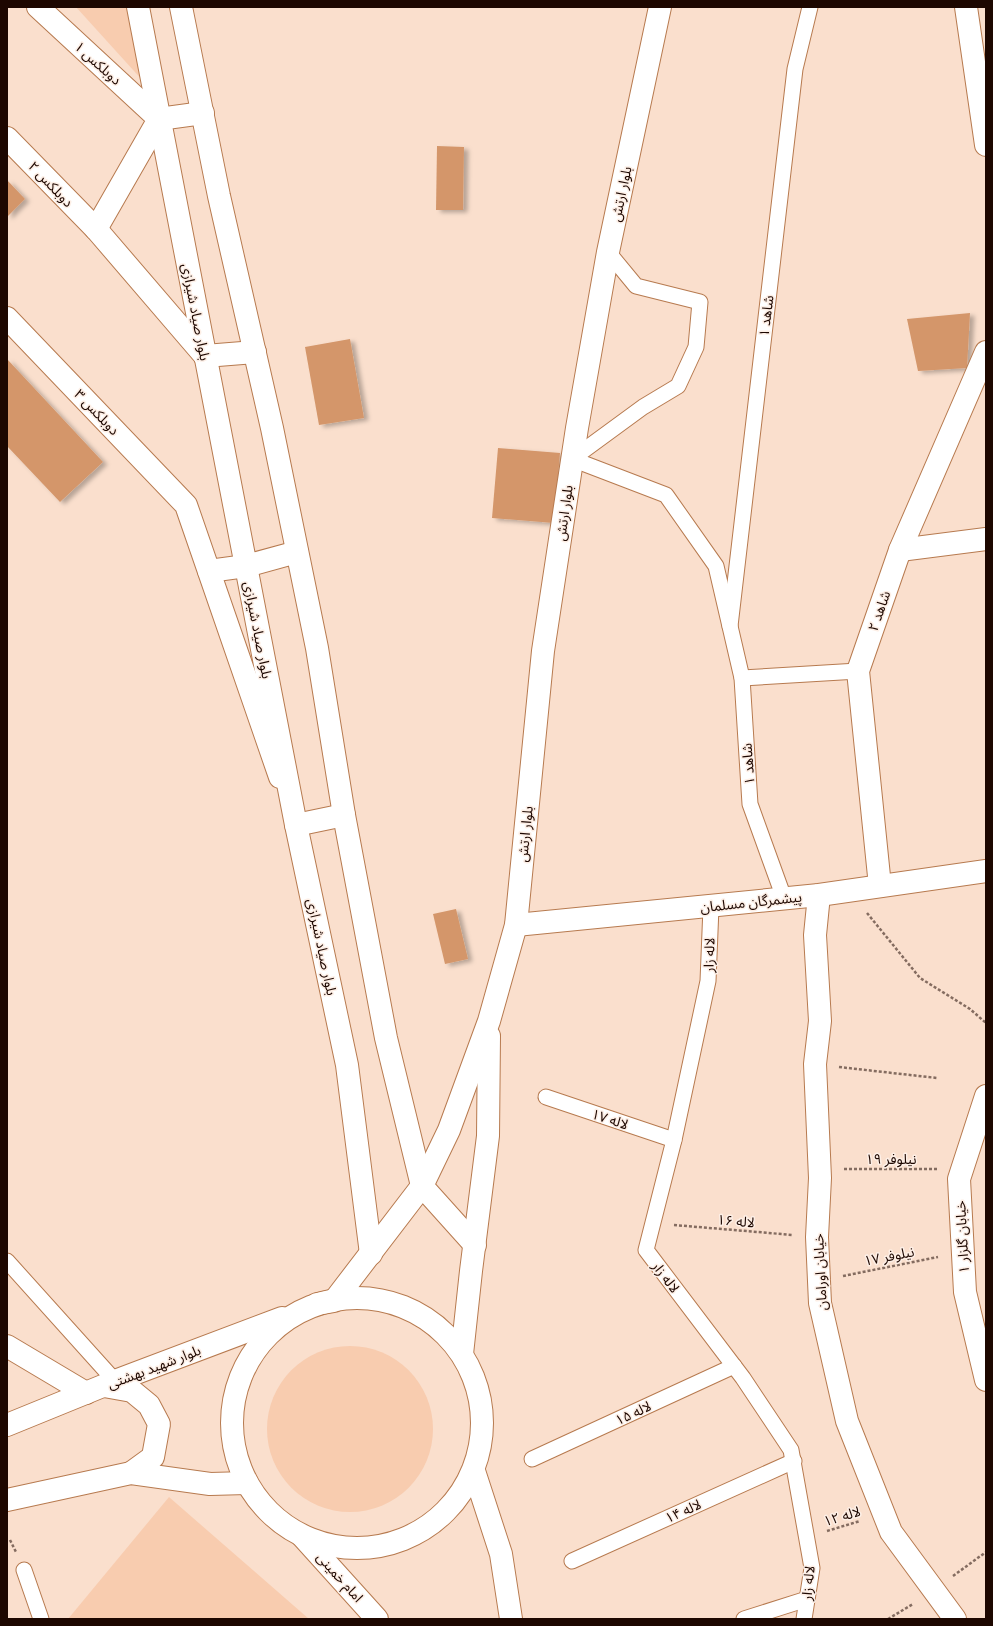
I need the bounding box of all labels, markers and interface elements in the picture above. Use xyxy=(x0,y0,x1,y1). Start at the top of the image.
street label: دوبلکس ۱ xyxy=(71,38,125,89)
street label: دوبلکس ۲ xyxy=(25,158,77,211)
street label: بلوار ارتش xyxy=(607,165,636,223)
street label: بلوار صیاد شیرازی xyxy=(178,262,213,362)
street label: شاهد ۱ xyxy=(756,294,776,338)
street label: دوبلکس ۳ xyxy=(71,386,123,439)
street label: بلوار ارتش xyxy=(552,484,577,542)
street label: بلوار صیاد شیرازی xyxy=(240,580,275,680)
street label: شاهد ۲ xyxy=(865,589,893,633)
street label: شاهد ۱ xyxy=(739,743,757,785)
street label: بلوار ارتش xyxy=(514,805,537,863)
street label: پیشمرگان مسلمان xyxy=(699,889,803,917)
street label: بلوار صیاد شیرازی xyxy=(303,897,340,997)
street label: لاله زار xyxy=(700,937,719,974)
street label: لاله ۱۷ xyxy=(590,1106,630,1132)
street label: نیلوفر ۱۹ xyxy=(866,1151,917,1168)
street label: خیابان گلزار ۱ xyxy=(952,1200,973,1274)
street label: لاله ۱۶ xyxy=(716,1211,756,1231)
street label: خیابان اورامان xyxy=(810,1233,831,1311)
street label: نیلوفر ۱۷ xyxy=(863,1243,916,1270)
street label: لاله زار xyxy=(648,1257,683,1296)
street label: بلوار شهید بهشتی xyxy=(105,1342,203,1393)
street label: لاله ۱۵ xyxy=(612,1398,654,1428)
street label: لاله ۱۴ xyxy=(662,1496,704,1526)
street label: لاله ۱۲ xyxy=(822,1503,862,1529)
street label: امام خمینی xyxy=(311,1549,366,1607)
street label: لاله زار xyxy=(798,1565,819,1602)

